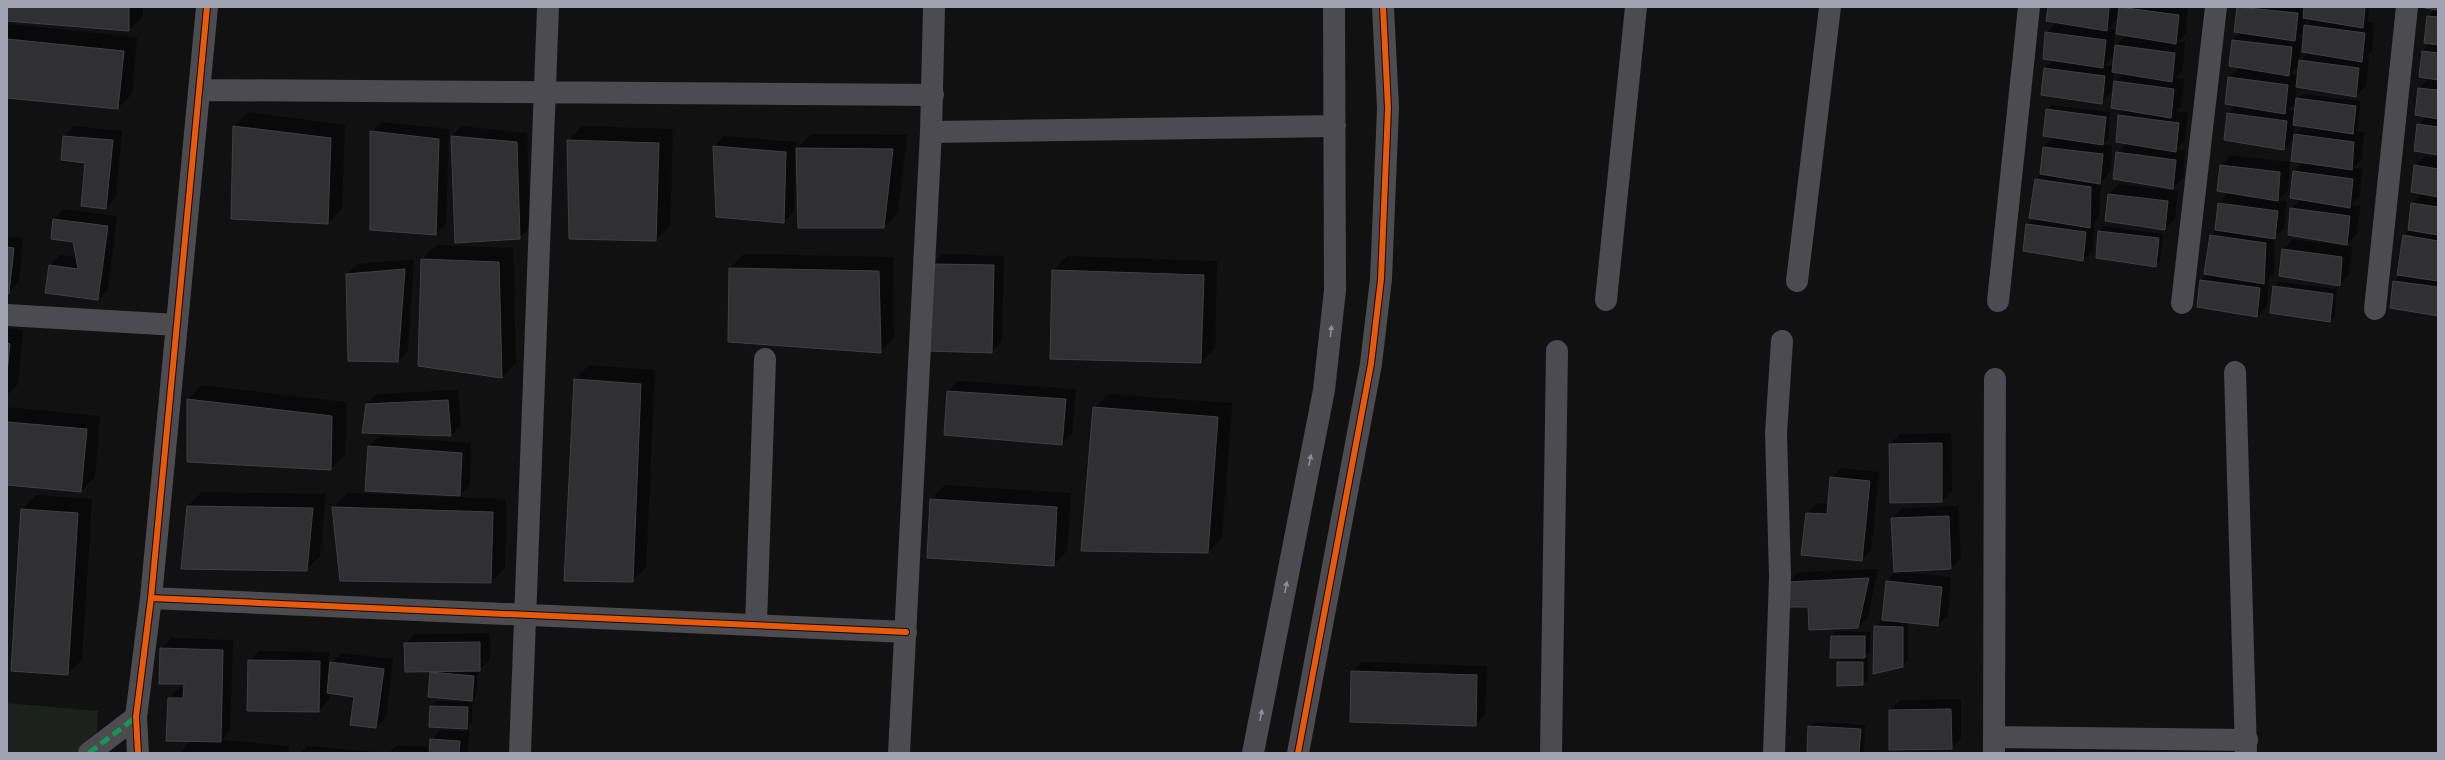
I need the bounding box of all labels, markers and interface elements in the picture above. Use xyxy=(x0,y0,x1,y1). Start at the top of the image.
one-way arrow xyxy=(1327,325,1334,337)
one-way arrow xyxy=(1308,453,1314,466)
one-way arrow xyxy=(1283,581,1289,593)
one-way arrow xyxy=(1258,709,1264,721)

